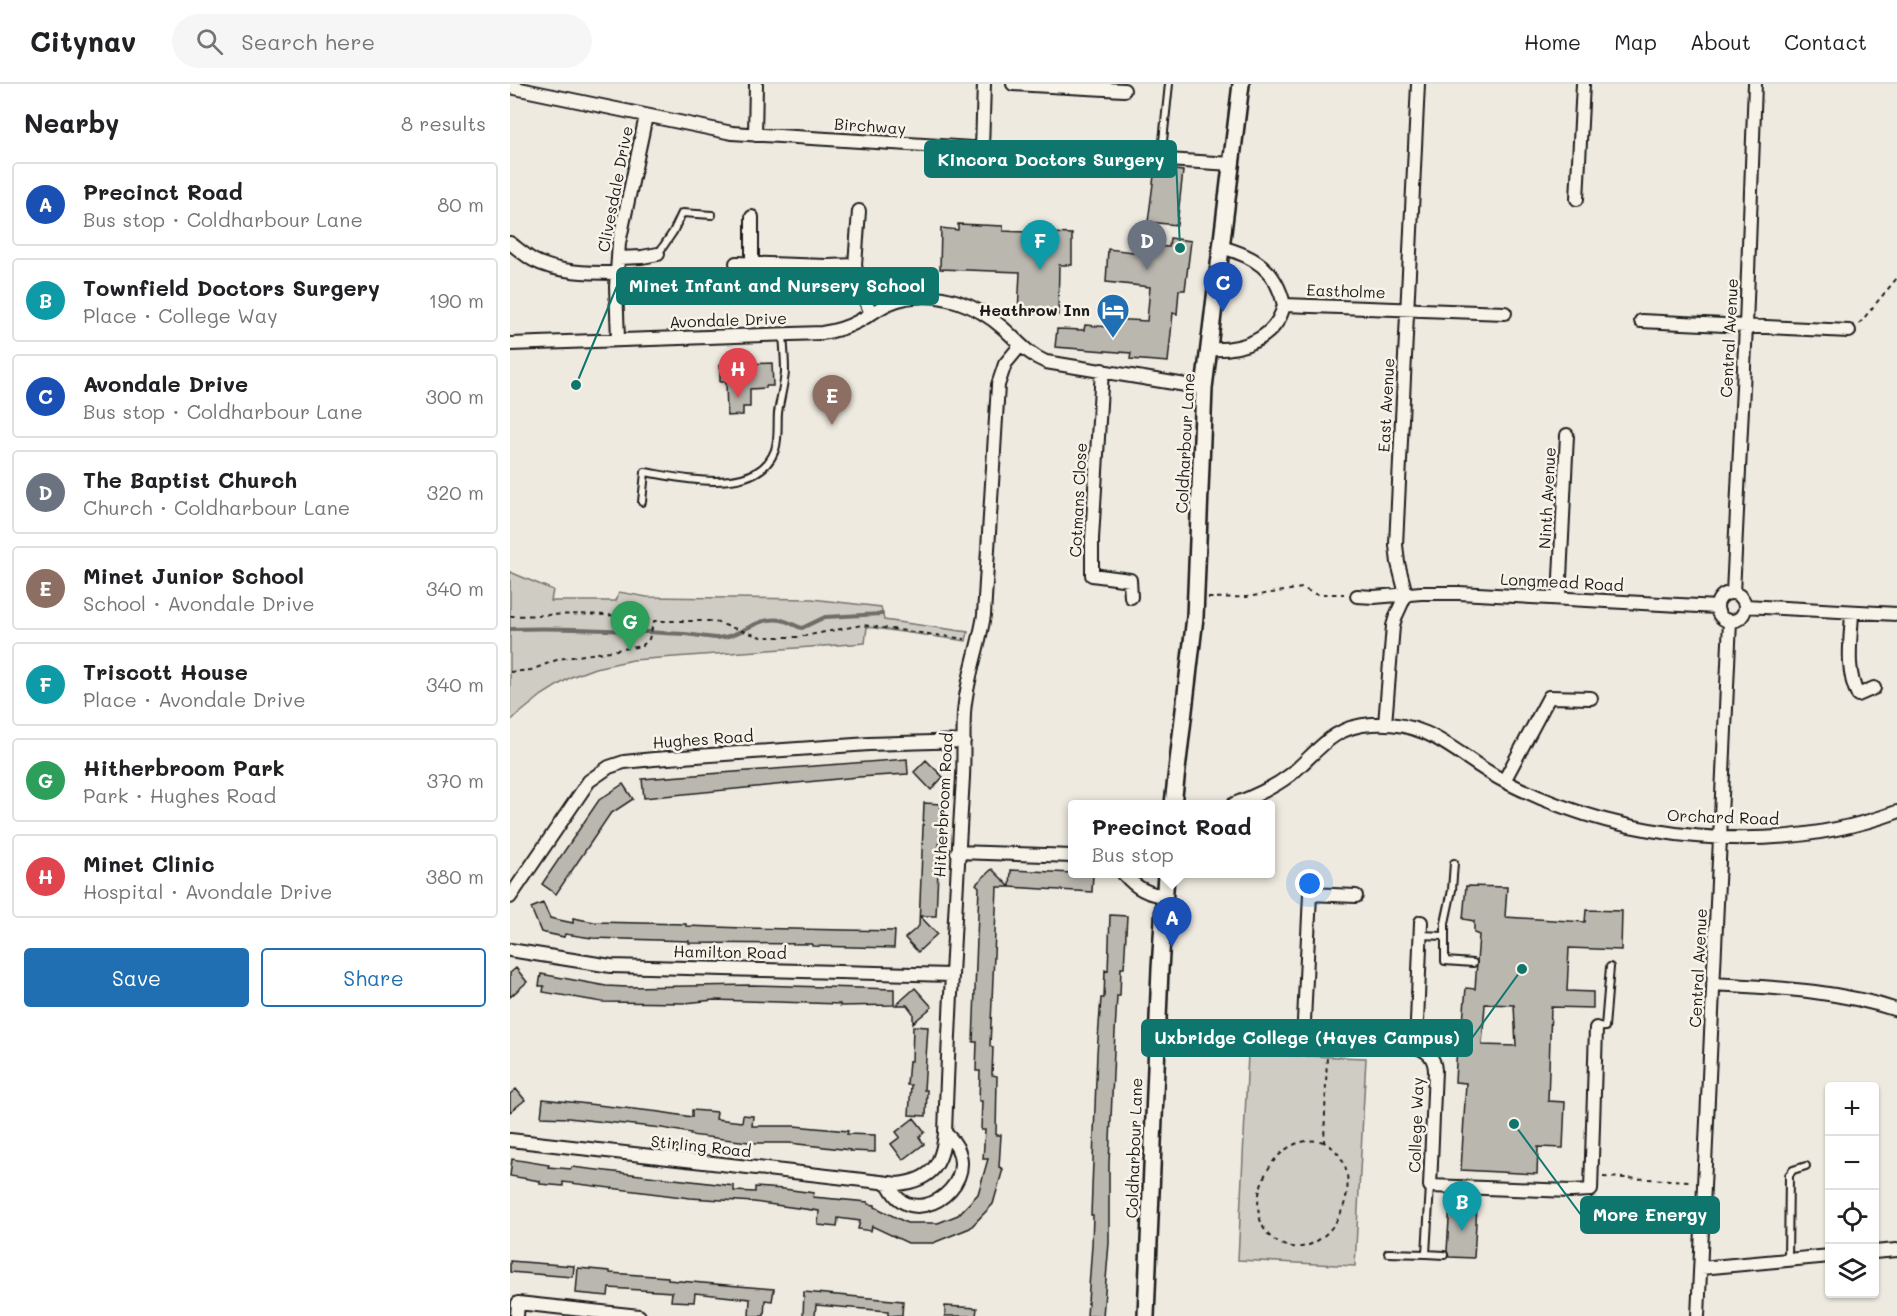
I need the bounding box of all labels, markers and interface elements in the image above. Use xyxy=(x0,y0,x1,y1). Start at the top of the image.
search box xyxy=(172,14,592,68)
text: Citynav xyxy=(30,23,136,59)
icon: search xyxy=(193,25,226,58)
text: Search here xyxy=(241,27,375,56)
text: Home xyxy=(1524,28,1581,55)
text: Map xyxy=(1614,28,1657,55)
text: About xyxy=(1690,28,1751,55)
text: Contact xyxy=(1784,28,1867,55)
text: Nearby xyxy=(24,106,119,140)
text: 8 results xyxy=(401,110,486,136)
street label: Birchway xyxy=(833,113,907,138)
street label: Clivesdale Drive xyxy=(592,124,637,254)
callout: Kincora Doctors Surgery xyxy=(925,141,1176,177)
text: Kincora Doctors Surgery xyxy=(938,147,1165,171)
text: Precinct Road xyxy=(83,177,243,206)
text: A xyxy=(39,191,52,217)
text: 80 m xyxy=(437,191,484,217)
text: Bus stop · Coldharbour Lane xyxy=(83,206,363,232)
pin: F xyxy=(1020,220,1060,270)
pin: D xyxy=(1128,220,1166,270)
pin: C xyxy=(1204,262,1242,312)
callout: Minet Infant and Nursery School xyxy=(617,268,938,304)
text: Townfield Doctors Surgery xyxy=(83,273,380,302)
text: Minet Infant and Nursery School xyxy=(629,273,925,297)
street label: Central Avenue xyxy=(1715,278,1742,398)
street label: Eastholme xyxy=(1306,279,1386,302)
text: B xyxy=(39,287,52,313)
text: 190 m xyxy=(429,287,484,313)
hotel icon: Heathrow Inn xyxy=(1095,292,1131,339)
place label: Heathrow Inn xyxy=(979,299,1090,320)
text: Place · College Way xyxy=(83,302,278,328)
street label: Avondale Drive xyxy=(669,307,787,332)
pin: H xyxy=(718,348,758,398)
street label: East Avenue xyxy=(1373,357,1398,453)
text: Avondale Drive xyxy=(83,369,248,398)
street label: Coldharbour Lane xyxy=(1170,372,1199,514)
pin: E xyxy=(812,376,852,425)
text: C xyxy=(38,383,53,409)
text: 300 m xyxy=(425,383,484,409)
text: Bus stop · Coldharbour Lane xyxy=(83,398,363,424)
street label: Cotmans Close xyxy=(1064,442,1091,558)
street label: Ninth Avenue xyxy=(1533,446,1560,550)
text: The Baptist Church xyxy=(83,465,297,494)
text: D xyxy=(38,479,53,505)
text: 320 m xyxy=(426,479,484,505)
text: Church · Coldharbour Lane xyxy=(83,494,350,520)
text: Minet Junior School xyxy=(83,561,304,590)
street label: Longmead Road xyxy=(1500,568,1624,595)
text: E xyxy=(39,575,52,601)
text: 340 m xyxy=(426,575,484,601)
text: School · Avondale Drive xyxy=(83,590,315,616)
pin: G xyxy=(610,602,650,651)
text: Triscott House xyxy=(83,657,248,686)
text: F xyxy=(39,671,52,697)
text: 340 m xyxy=(426,671,484,697)
text: Place · Avondale Drive xyxy=(83,686,306,712)
street label: Hughes Road xyxy=(652,724,754,753)
street label: Hitherbroom Road xyxy=(928,732,957,878)
text: Hitherbroom Park xyxy=(83,753,285,782)
text: G xyxy=(38,767,53,793)
text: 370 m xyxy=(426,767,484,793)
text: Park · Hughes Road xyxy=(83,782,276,808)
popup xyxy=(1068,800,1275,878)
street label: Orchard Road xyxy=(1667,804,1779,829)
text: Precinct Road xyxy=(1092,812,1251,841)
text: Bus stop xyxy=(1092,841,1174,867)
text: Minet Clinic xyxy=(83,849,215,878)
text: H xyxy=(37,863,54,889)
text: 380 m xyxy=(426,863,484,889)
your location xyxy=(1295,869,1324,898)
text: Hospital · Avondale Drive xyxy=(83,878,332,904)
pin: A xyxy=(1152,898,1192,947)
street label: Central Avenue xyxy=(1684,908,1711,1028)
street label: Hamilton Road xyxy=(673,940,787,963)
button: Save xyxy=(24,948,249,1007)
button: Share xyxy=(261,948,486,1007)
callout: Uxbridge College (Hayes Campus) xyxy=(1142,1020,1472,1056)
text: Uxbridge College (Hayes Campus) xyxy=(1154,1025,1460,1049)
street label: Coldharbour Lane xyxy=(1121,1077,1146,1219)
street label: College Way xyxy=(1403,1077,1428,1173)
map controls xyxy=(1825,1082,1879,1298)
button: + xyxy=(1825,1082,1879,1136)
street label: Stirling Road xyxy=(650,1130,752,1161)
button: − xyxy=(1825,1136,1879,1190)
pin: B xyxy=(1442,1182,1482,1231)
button: locate xyxy=(1825,1190,1879,1244)
callout: More Energy xyxy=(1581,1197,1719,1233)
text: More Energy xyxy=(1593,1202,1708,1226)
button: layers xyxy=(1825,1244,1879,1298)

